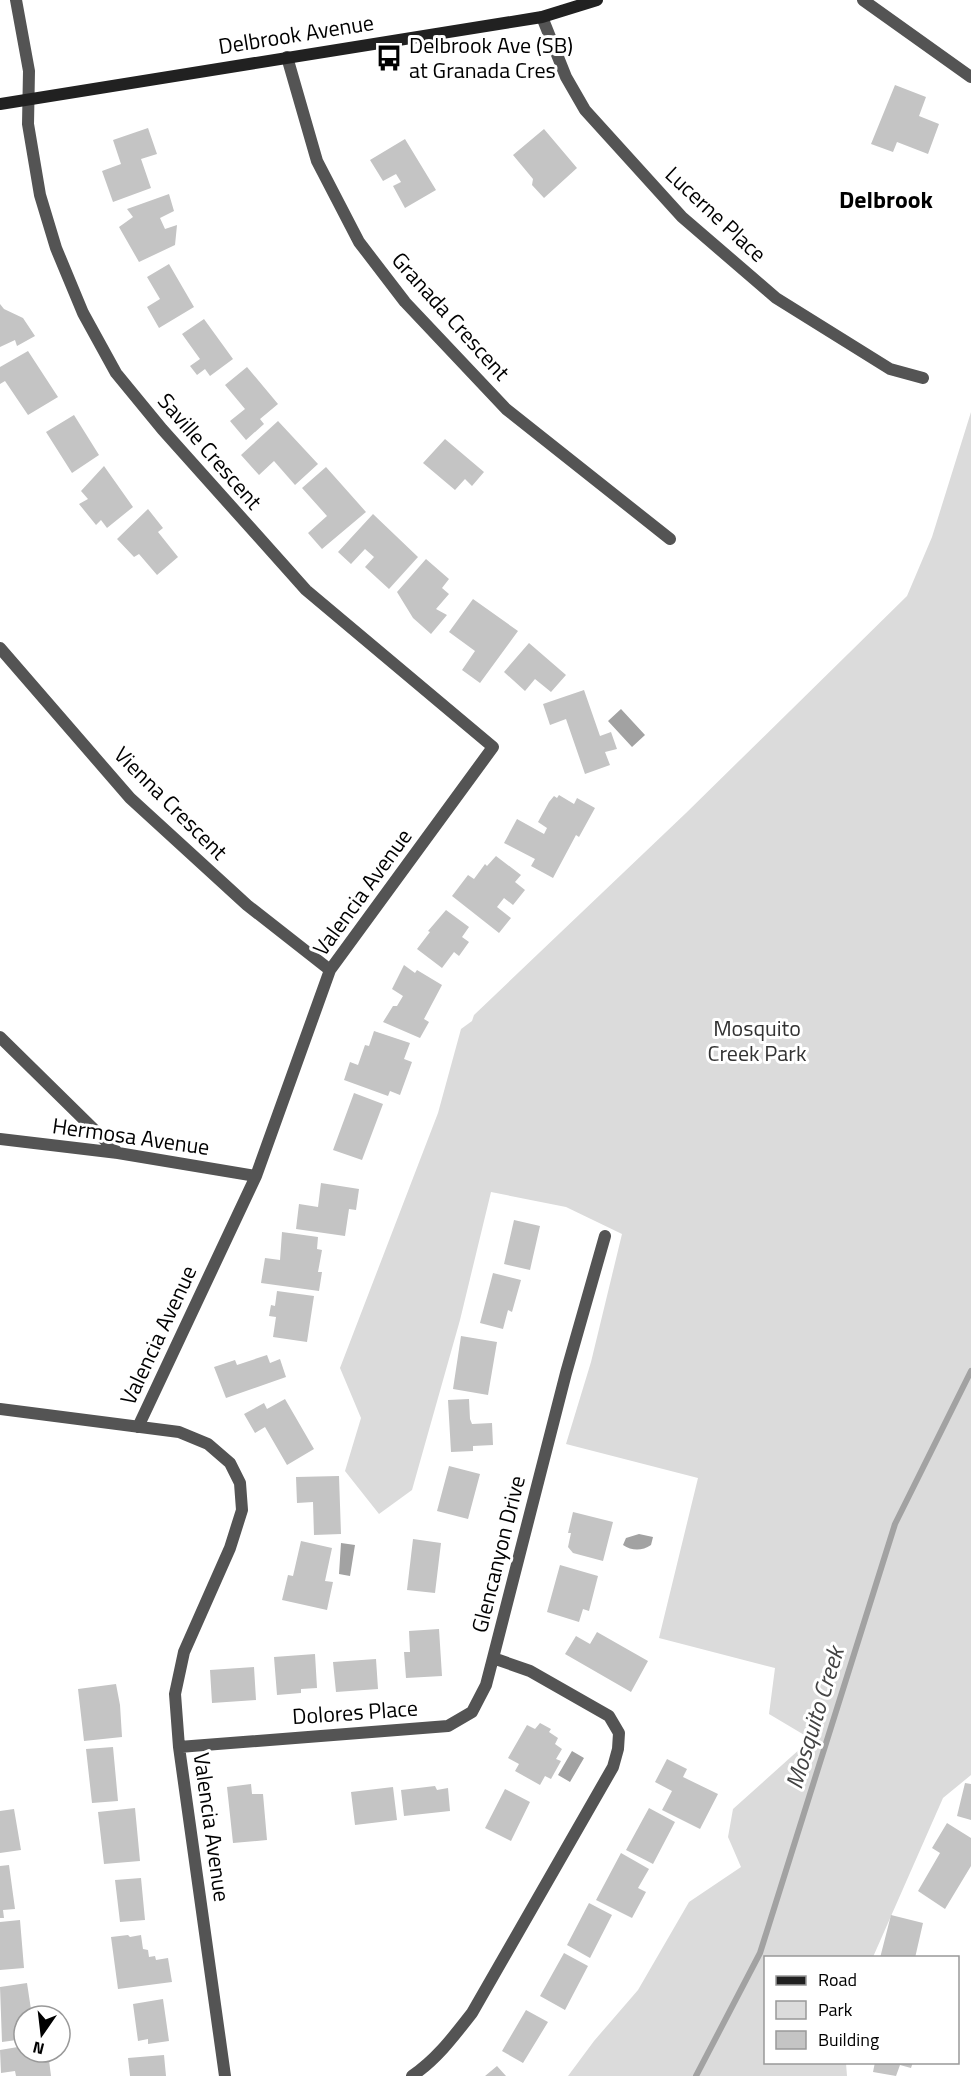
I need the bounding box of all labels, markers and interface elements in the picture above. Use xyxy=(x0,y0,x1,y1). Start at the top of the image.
street label: Delbrook Avenue xyxy=(216,5,376,63)
place label: Delbrook Ave (SB) at Granada Cres xyxy=(409,28,573,87)
bus stop icon: Delbrook Ave (SB) at Granada Cres xyxy=(374,43,404,73)
street label: Lucerne Place xyxy=(658,158,774,270)
district label: Delbrook xyxy=(839,181,934,217)
street label: Granada Crescent xyxy=(384,244,518,388)
street label: Saville Crescent xyxy=(150,385,271,517)
street label: Vienna Crescent xyxy=(106,738,236,868)
street label: Valencia Avenue xyxy=(304,821,420,963)
park label: Mosquito Creek Park xyxy=(708,1011,807,1070)
street label: Hermosa Avenue xyxy=(50,1108,212,1164)
street label: Valencia Avenue xyxy=(111,1260,205,1410)
street label: Glencanyon Drive xyxy=(462,1472,534,1636)
water label: Mosquito Creek xyxy=(775,1639,854,1793)
street label: Dolores Place xyxy=(291,1691,419,1733)
street label: Valencia Avenue xyxy=(185,1750,239,1904)
legend xyxy=(764,1956,959,2064)
text: Road xyxy=(818,1966,857,1993)
text: Park xyxy=(818,1996,853,2023)
north arrow xyxy=(12,2004,72,2064)
text: Building xyxy=(818,2026,879,2053)
text: N xyxy=(30,2036,47,2062)

